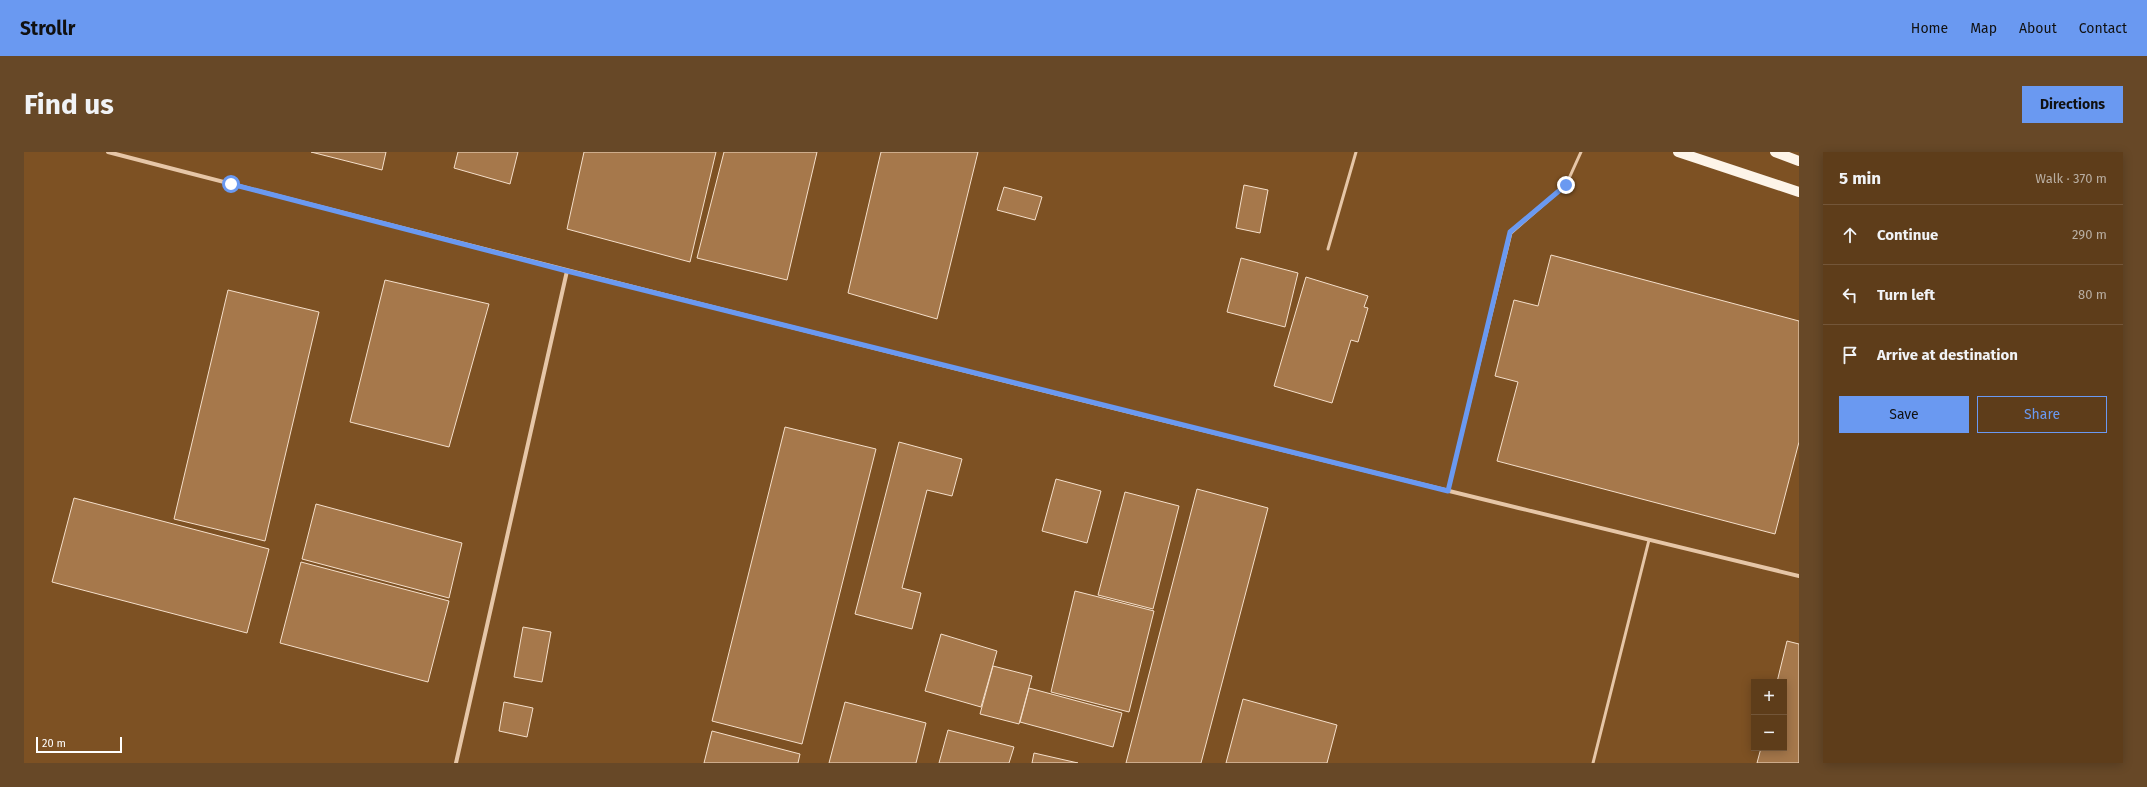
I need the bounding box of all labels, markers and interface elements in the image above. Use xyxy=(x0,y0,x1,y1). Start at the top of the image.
text: Strollr xyxy=(20,17,75,40)
text: Home xyxy=(1911,20,1948,37)
text: Map xyxy=(1970,20,1997,37)
text: About xyxy=(2019,20,2057,37)
text: Contact xyxy=(2079,20,2127,37)
button: Directions xyxy=(2022,86,2123,123)
text: Find us xyxy=(24,88,114,121)
text: 5 min xyxy=(1839,168,1881,189)
text: Walk · 370 m xyxy=(2035,171,2107,186)
route start xyxy=(222,175,240,193)
route end xyxy=(1557,176,1575,194)
icon: ahead xyxy=(1839,224,1861,246)
text: Continue xyxy=(1877,226,1938,244)
text: 290 m xyxy=(2072,227,2107,242)
icon: left xyxy=(1839,284,1861,306)
text: Turn left xyxy=(1877,286,1935,304)
text: 80 m xyxy=(2078,287,2107,302)
icon: arrive xyxy=(1839,344,1861,366)
text: Arrive at destination xyxy=(1877,346,2018,364)
button: Save xyxy=(1839,396,1969,433)
button: Share xyxy=(1977,396,2107,433)
map controls xyxy=(1751,679,1787,751)
button: + xyxy=(1751,679,1787,715)
button: − xyxy=(1751,715,1787,751)
scale bar xyxy=(36,735,122,754)
text: 20 m xyxy=(42,737,66,750)

